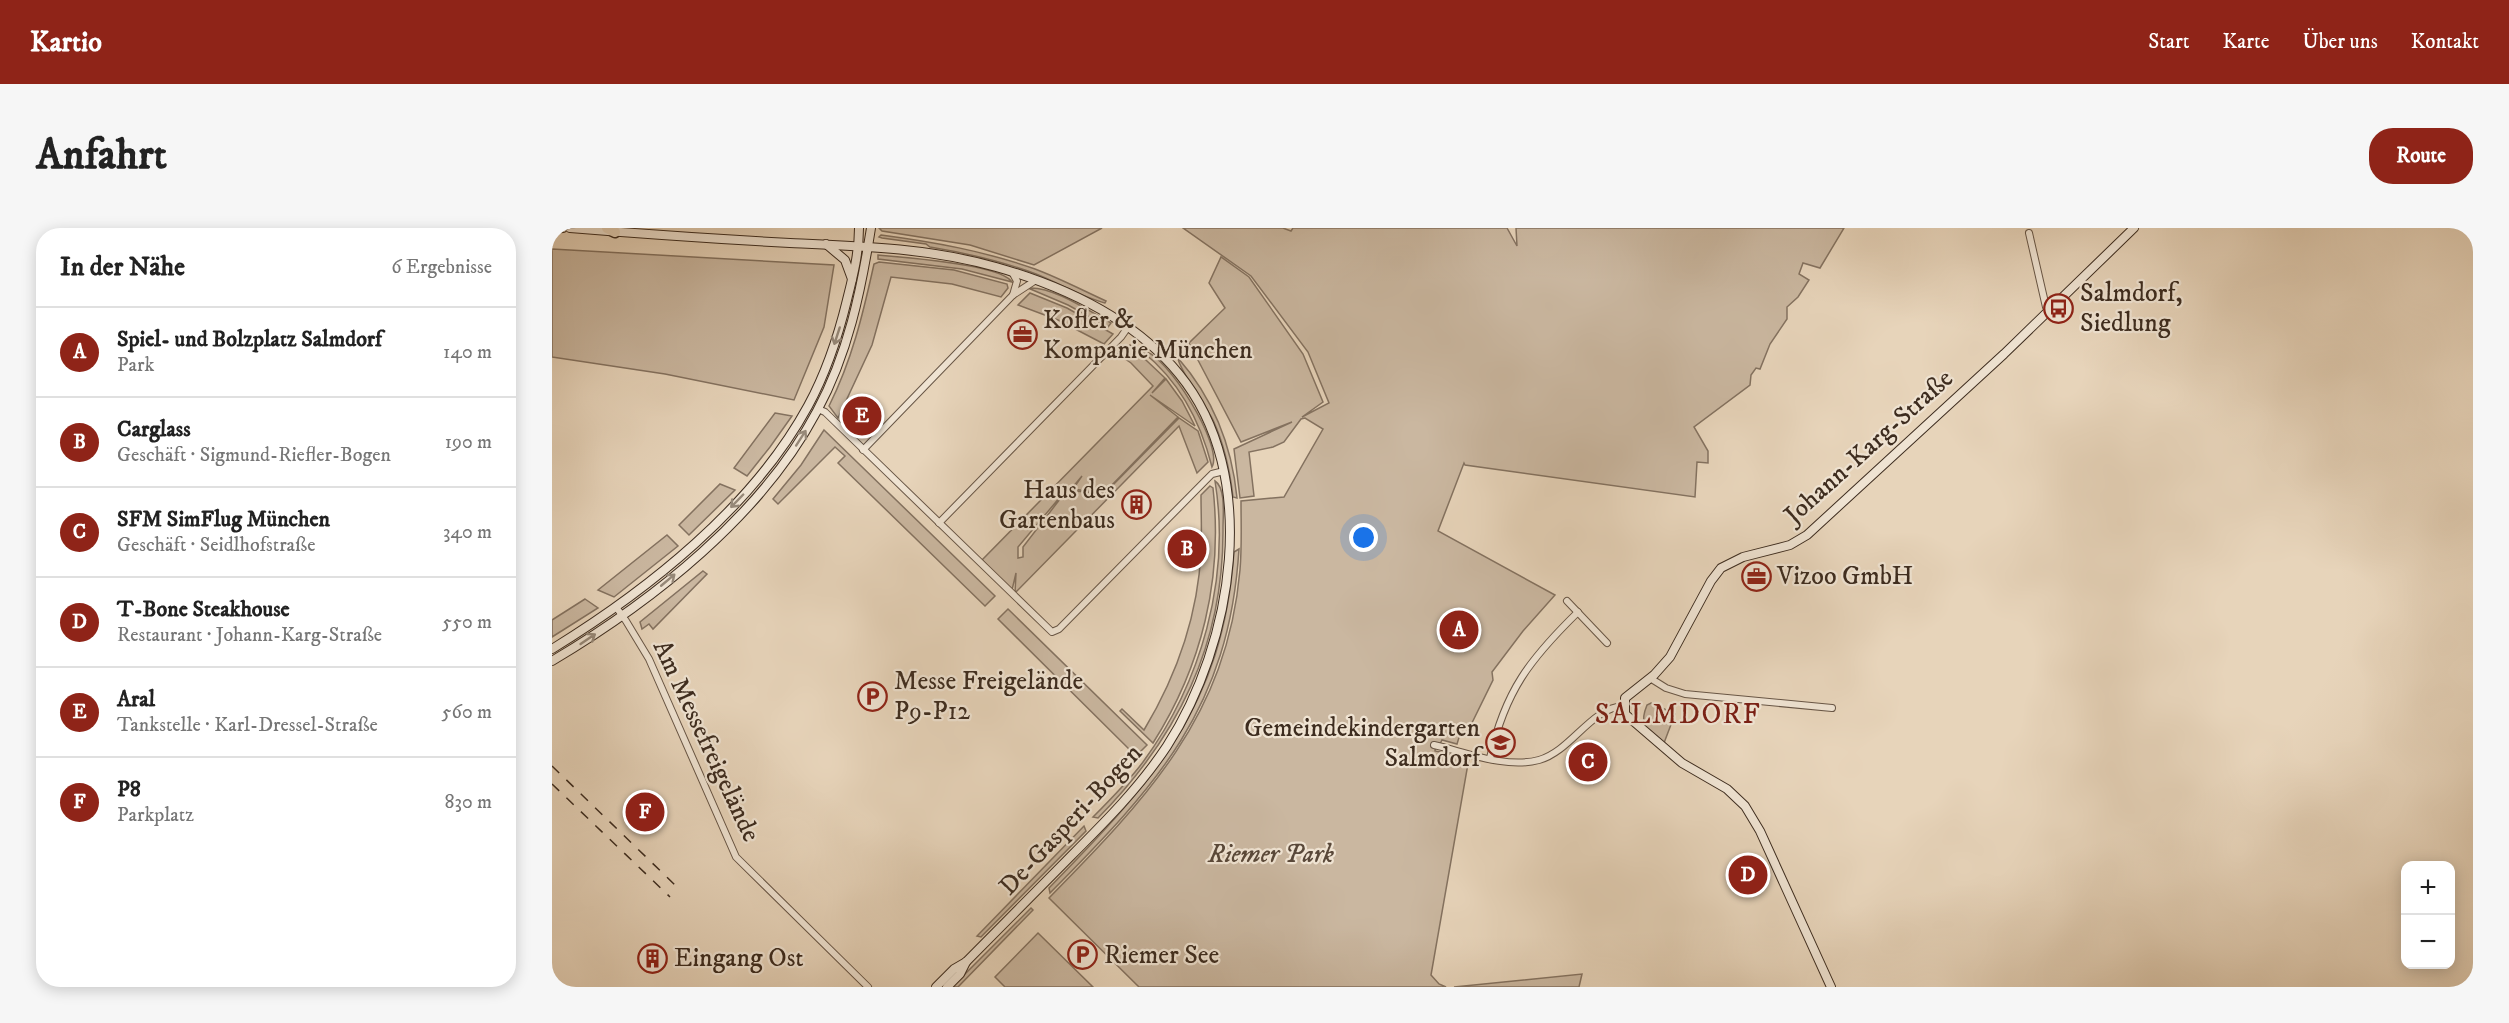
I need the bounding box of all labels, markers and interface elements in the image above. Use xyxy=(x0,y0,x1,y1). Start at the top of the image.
text: Kartio xyxy=(30,25,102,60)
text: Start xyxy=(2148,29,2190,55)
text: Karte xyxy=(2223,29,2269,55)
text: Über uns xyxy=(2302,29,2378,55)
text: Kontakt xyxy=(2411,29,2479,55)
button: Route xyxy=(2369,128,2473,184)
text: Anfahrt xyxy=(36,130,167,182)
text: In der Nähe xyxy=(60,251,185,284)
text: 6 Ergebnisse xyxy=(391,255,492,280)
place label: Salmdorf, Siedlung xyxy=(2080,277,2182,340)
bus stop icon: Salmdorf, Siedlung xyxy=(2043,292,2075,324)
place label: Kofler & Kompanie München xyxy=(1043,304,1253,367)
office icon: Kofler & Kompanie München xyxy=(1006,319,1038,351)
text: Spiel- und Bolzplatz Salmdorf xyxy=(117,326,382,353)
one-way arrow xyxy=(831,326,842,345)
text: A xyxy=(73,340,86,365)
text: 140 m xyxy=(443,340,492,365)
text: Park xyxy=(117,353,154,378)
street label: Johann-Karg-Straße xyxy=(1776,362,1960,533)
pin: E xyxy=(842,394,882,438)
text: Carglass xyxy=(117,416,191,443)
text: B xyxy=(73,430,86,455)
text: 190 m xyxy=(445,430,492,455)
one-way arrow xyxy=(795,430,807,447)
text: Geschäft · Sigmund-Riefler-Bogen xyxy=(117,443,391,468)
place label: Haus des Gartenbaus xyxy=(999,474,1115,537)
building icon: Haus des Gartenbaus xyxy=(1120,489,1152,521)
one-way arrow xyxy=(730,493,744,508)
text: SFM SimFlug München xyxy=(117,506,330,533)
text: C xyxy=(73,520,86,545)
text: 340 m xyxy=(443,520,492,545)
your location xyxy=(1349,523,1378,552)
pin: B xyxy=(1168,526,1206,572)
text: Geschäft · Seidlhofstraße xyxy=(117,533,315,558)
office icon: Vizoo GmbH xyxy=(1740,560,1772,592)
place label: Vizoo GmbH xyxy=(1776,560,1913,593)
one-way arrow xyxy=(660,573,675,587)
text: T-Bone Steakhouse xyxy=(117,596,290,623)
pin: A xyxy=(1440,608,1478,652)
text: D xyxy=(72,610,87,635)
text: 550 m xyxy=(442,610,492,635)
text: Restaurant · Johann-Karg-Straße xyxy=(117,623,382,648)
one-way arrow xyxy=(579,633,595,645)
street label: Am Messefreigelände xyxy=(645,635,767,847)
place label: Messe Freigelände P9-P12 xyxy=(894,665,1083,728)
parking icon: Messe Freigelände P9-P12 xyxy=(857,680,889,712)
text: Aral xyxy=(117,686,155,713)
district label: SALMDORF xyxy=(1595,697,1761,732)
text: E xyxy=(72,700,87,725)
text: 560 m xyxy=(442,700,492,725)
place label: Gemeindekindergarten Salmdorf xyxy=(1244,712,1484,775)
text: Tankstelle · Karl-Dressel-Straße xyxy=(117,713,378,738)
school or university icon: Gemeindekindergarten Salmdorf xyxy=(1485,727,1517,759)
street label: De-Gasperi-Bogen xyxy=(992,737,1150,903)
pin: C xyxy=(1568,740,1608,784)
text: P8 xyxy=(117,776,141,803)
text: F xyxy=(73,790,86,815)
text: 830 m xyxy=(444,790,492,815)
pin: F xyxy=(626,790,664,834)
text: Parkplatz xyxy=(117,803,194,828)
park label: Riemer Park xyxy=(1207,838,1334,871)
pin: D xyxy=(1728,852,1768,898)
map controls xyxy=(2401,861,2455,969)
button: + xyxy=(2401,861,2455,915)
button: − xyxy=(2401,915,2455,969)
parking icon: Riemer See xyxy=(1067,939,1099,971)
place label: Riemer See xyxy=(1104,939,1219,972)
building icon: Eingang Ost xyxy=(637,942,669,974)
place label: Eingang Ost xyxy=(674,942,804,975)

